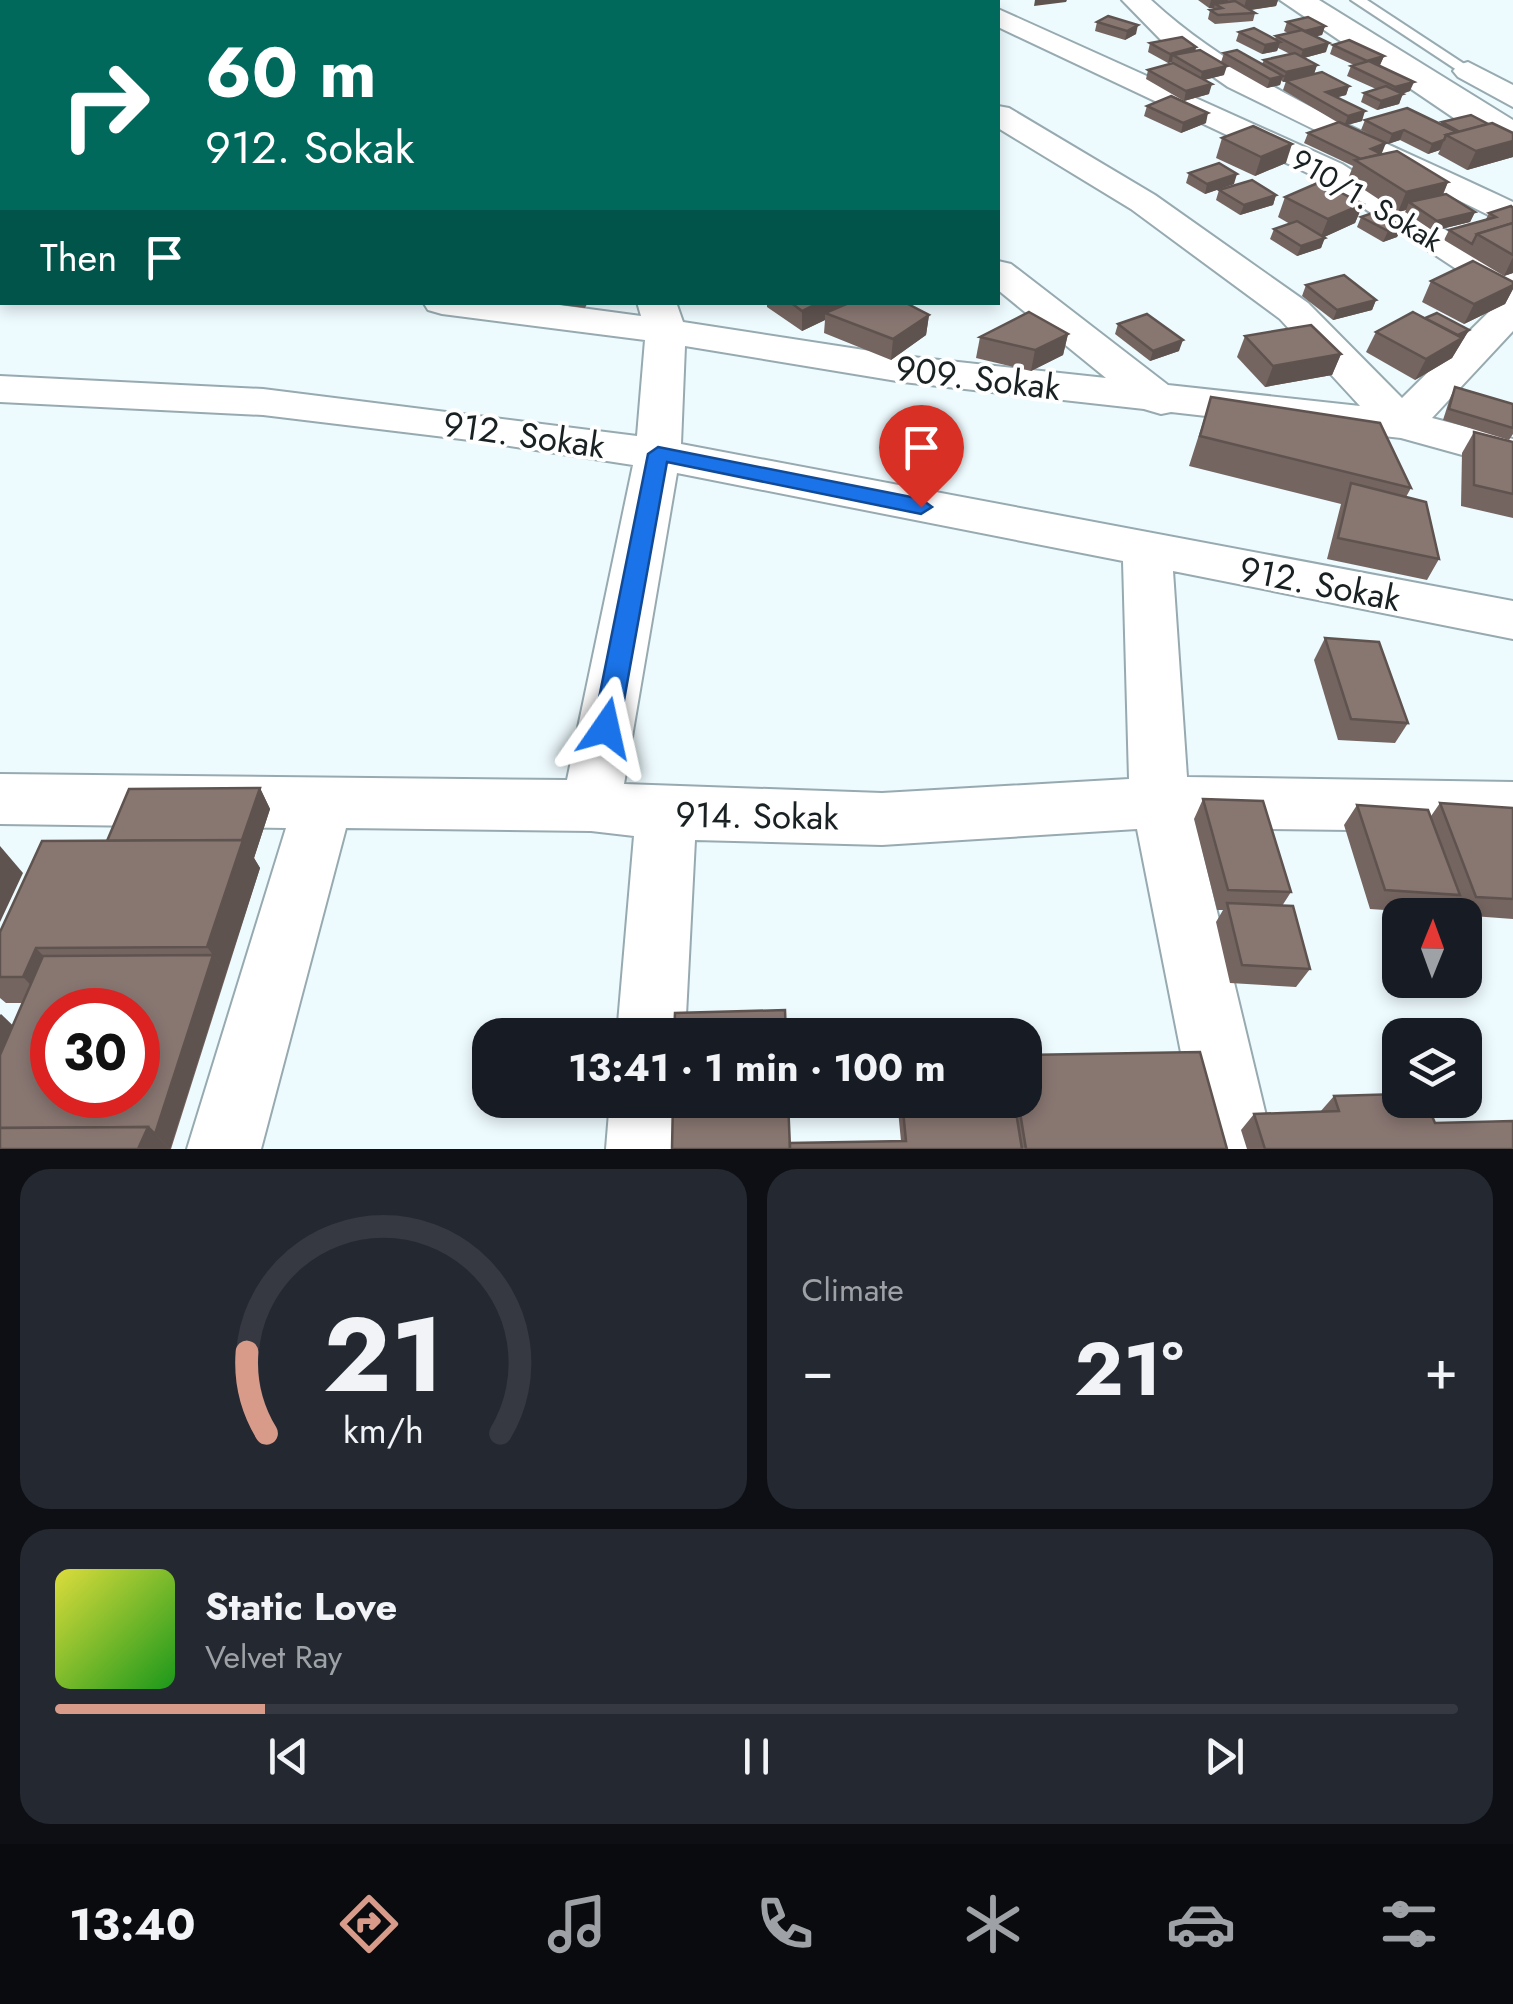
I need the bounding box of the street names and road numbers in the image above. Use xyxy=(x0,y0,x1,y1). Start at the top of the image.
street label: 910/1. Sokak xyxy=(1283,138,1451,262)
street label: 909. Sokak xyxy=(893,343,1064,413)
street label: 912. Sokak xyxy=(440,399,609,471)
street label: 912. Sokak xyxy=(1235,544,1405,624)
street label: 914. Sokak xyxy=(675,790,840,842)

